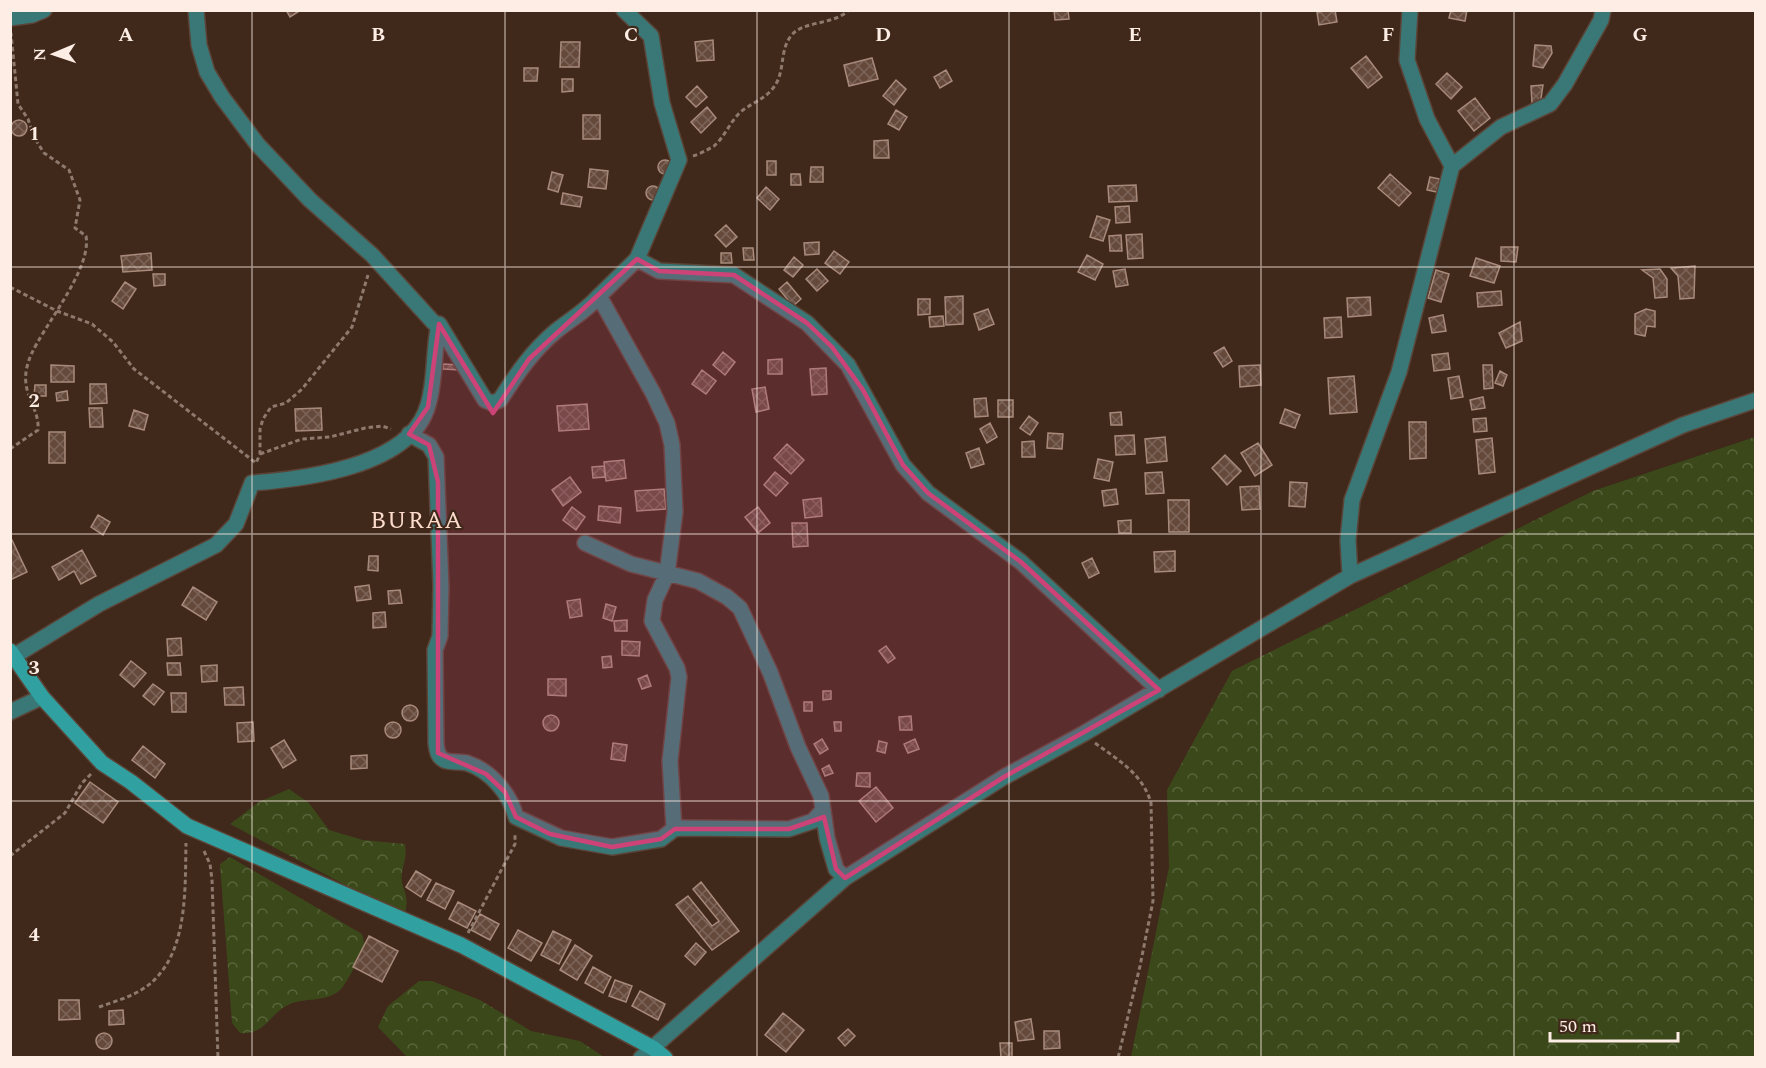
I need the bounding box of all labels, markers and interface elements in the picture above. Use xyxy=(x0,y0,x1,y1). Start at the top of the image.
text: A xyxy=(118,20,134,50)
text: B xyxy=(371,20,385,50)
text: C xyxy=(624,20,638,50)
text: D xyxy=(875,20,891,50)
text: E xyxy=(1128,20,1142,50)
text: F xyxy=(1382,20,1394,50)
text: G xyxy=(1632,20,1648,50)
north arrow xyxy=(24,24,84,84)
text: N xyxy=(28,48,52,61)
text: 1 xyxy=(28,119,40,149)
text: 2 xyxy=(28,386,40,416)
district label: BURAA xyxy=(370,503,464,539)
text: 3 xyxy=(28,653,40,683)
text: 4 xyxy=(28,920,40,950)
scale bar xyxy=(1550,1005,1678,1043)
text: 50 m xyxy=(1559,1013,1597,1040)

